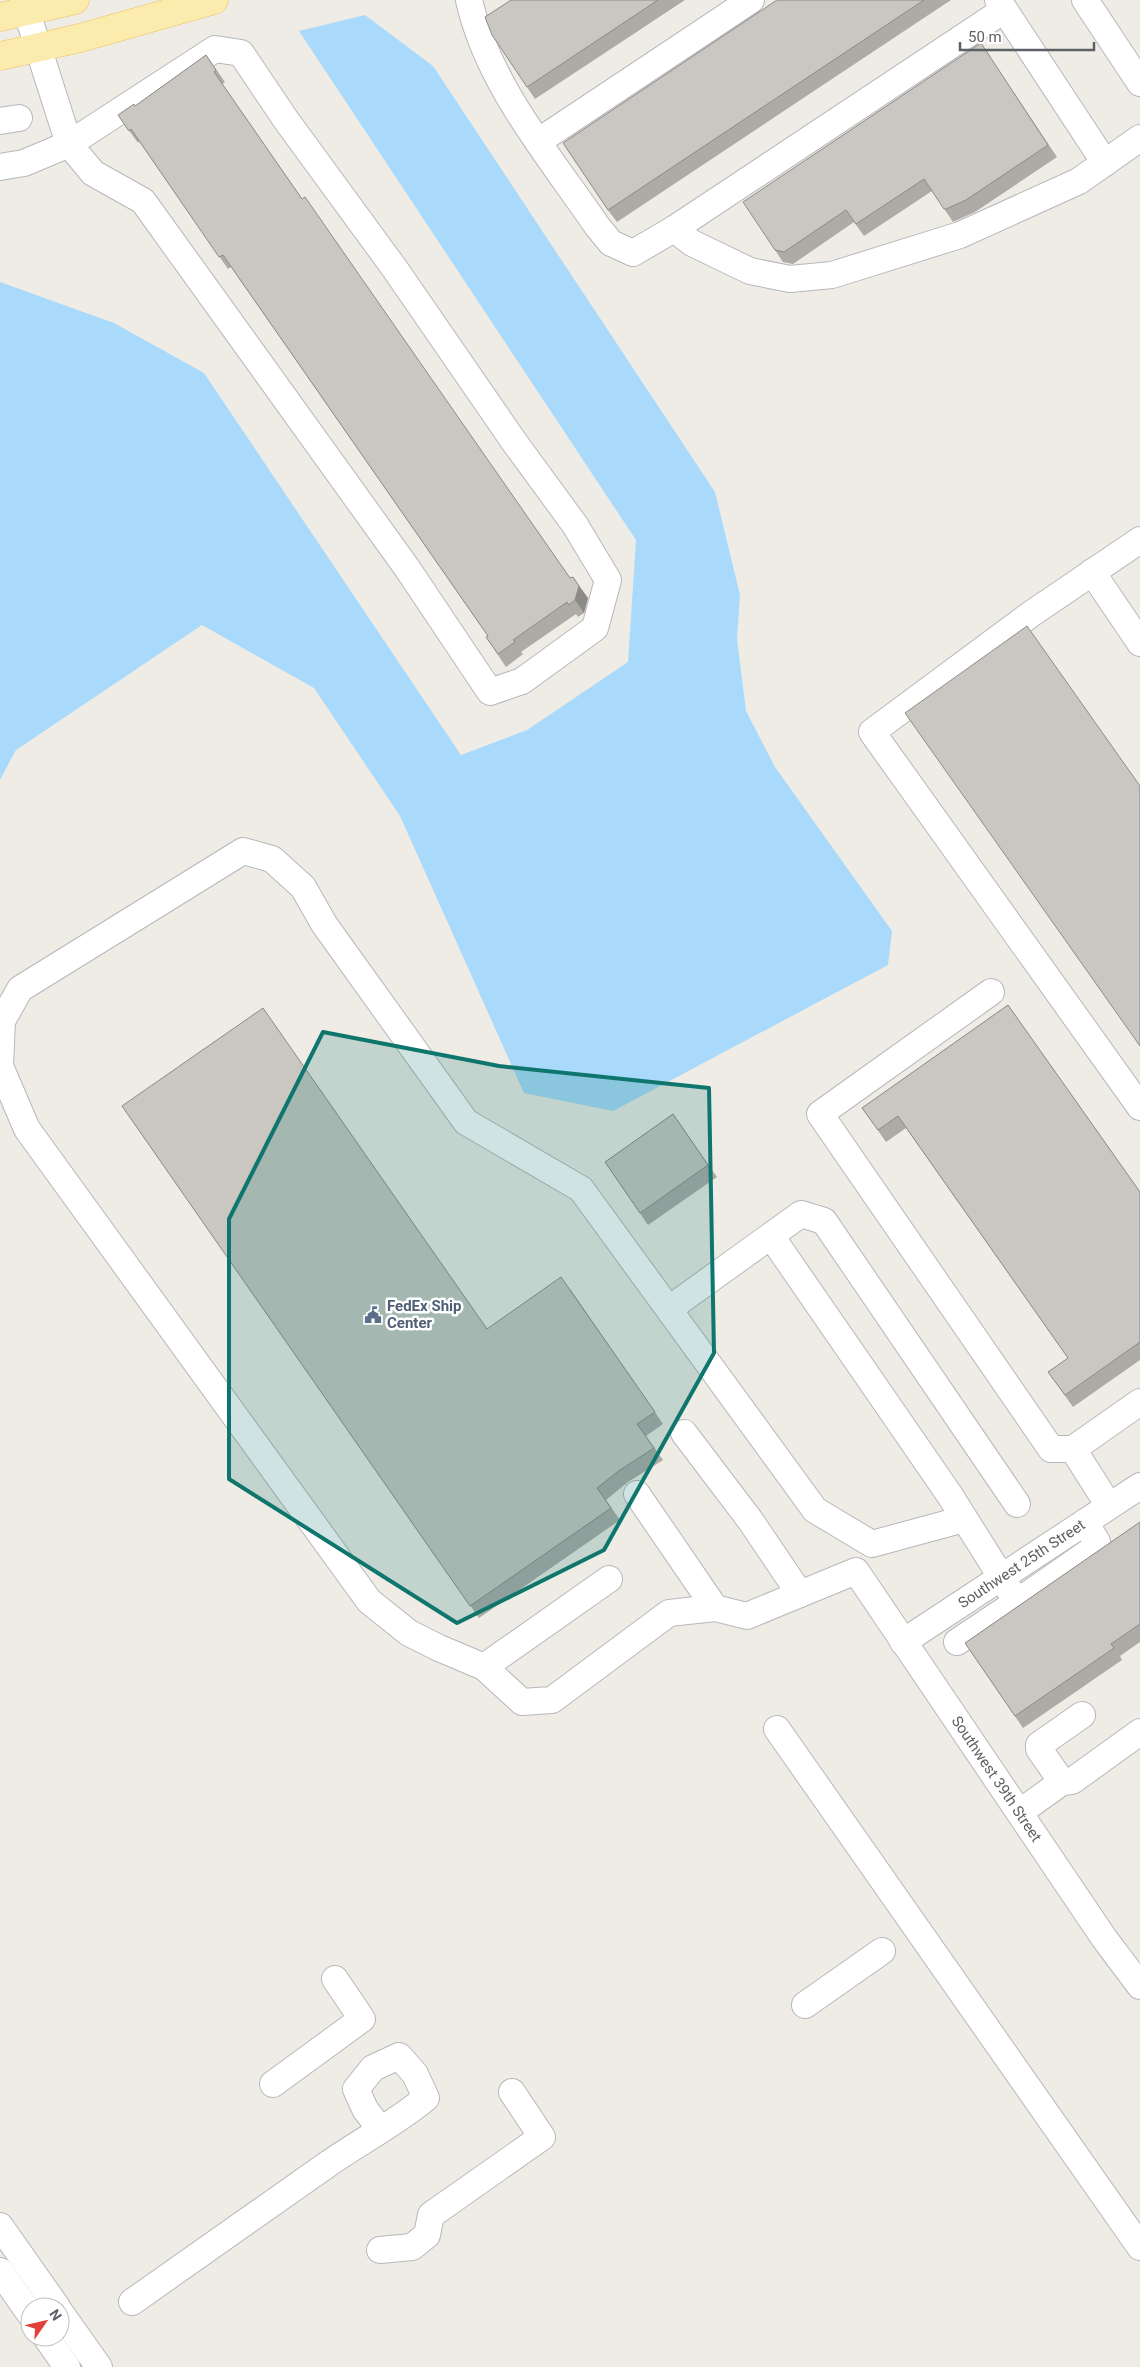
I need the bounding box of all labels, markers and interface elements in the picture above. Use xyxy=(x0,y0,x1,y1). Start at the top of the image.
scale bar xyxy=(960,20,1094,52)
text: 50 m xyxy=(968,28,1002,46)
place label: FedEx Ship Center xyxy=(387,1297,461,1332)
public building icon: FedEx Ship Center xyxy=(363,1305,383,1325)
street label: Southwest 25th Street xyxy=(955,1516,1088,1612)
street label: Southwest 39th Street xyxy=(948,1713,1045,1845)
north arrow xyxy=(20,2297,70,2347)
text: N xyxy=(46,2306,65,2323)

